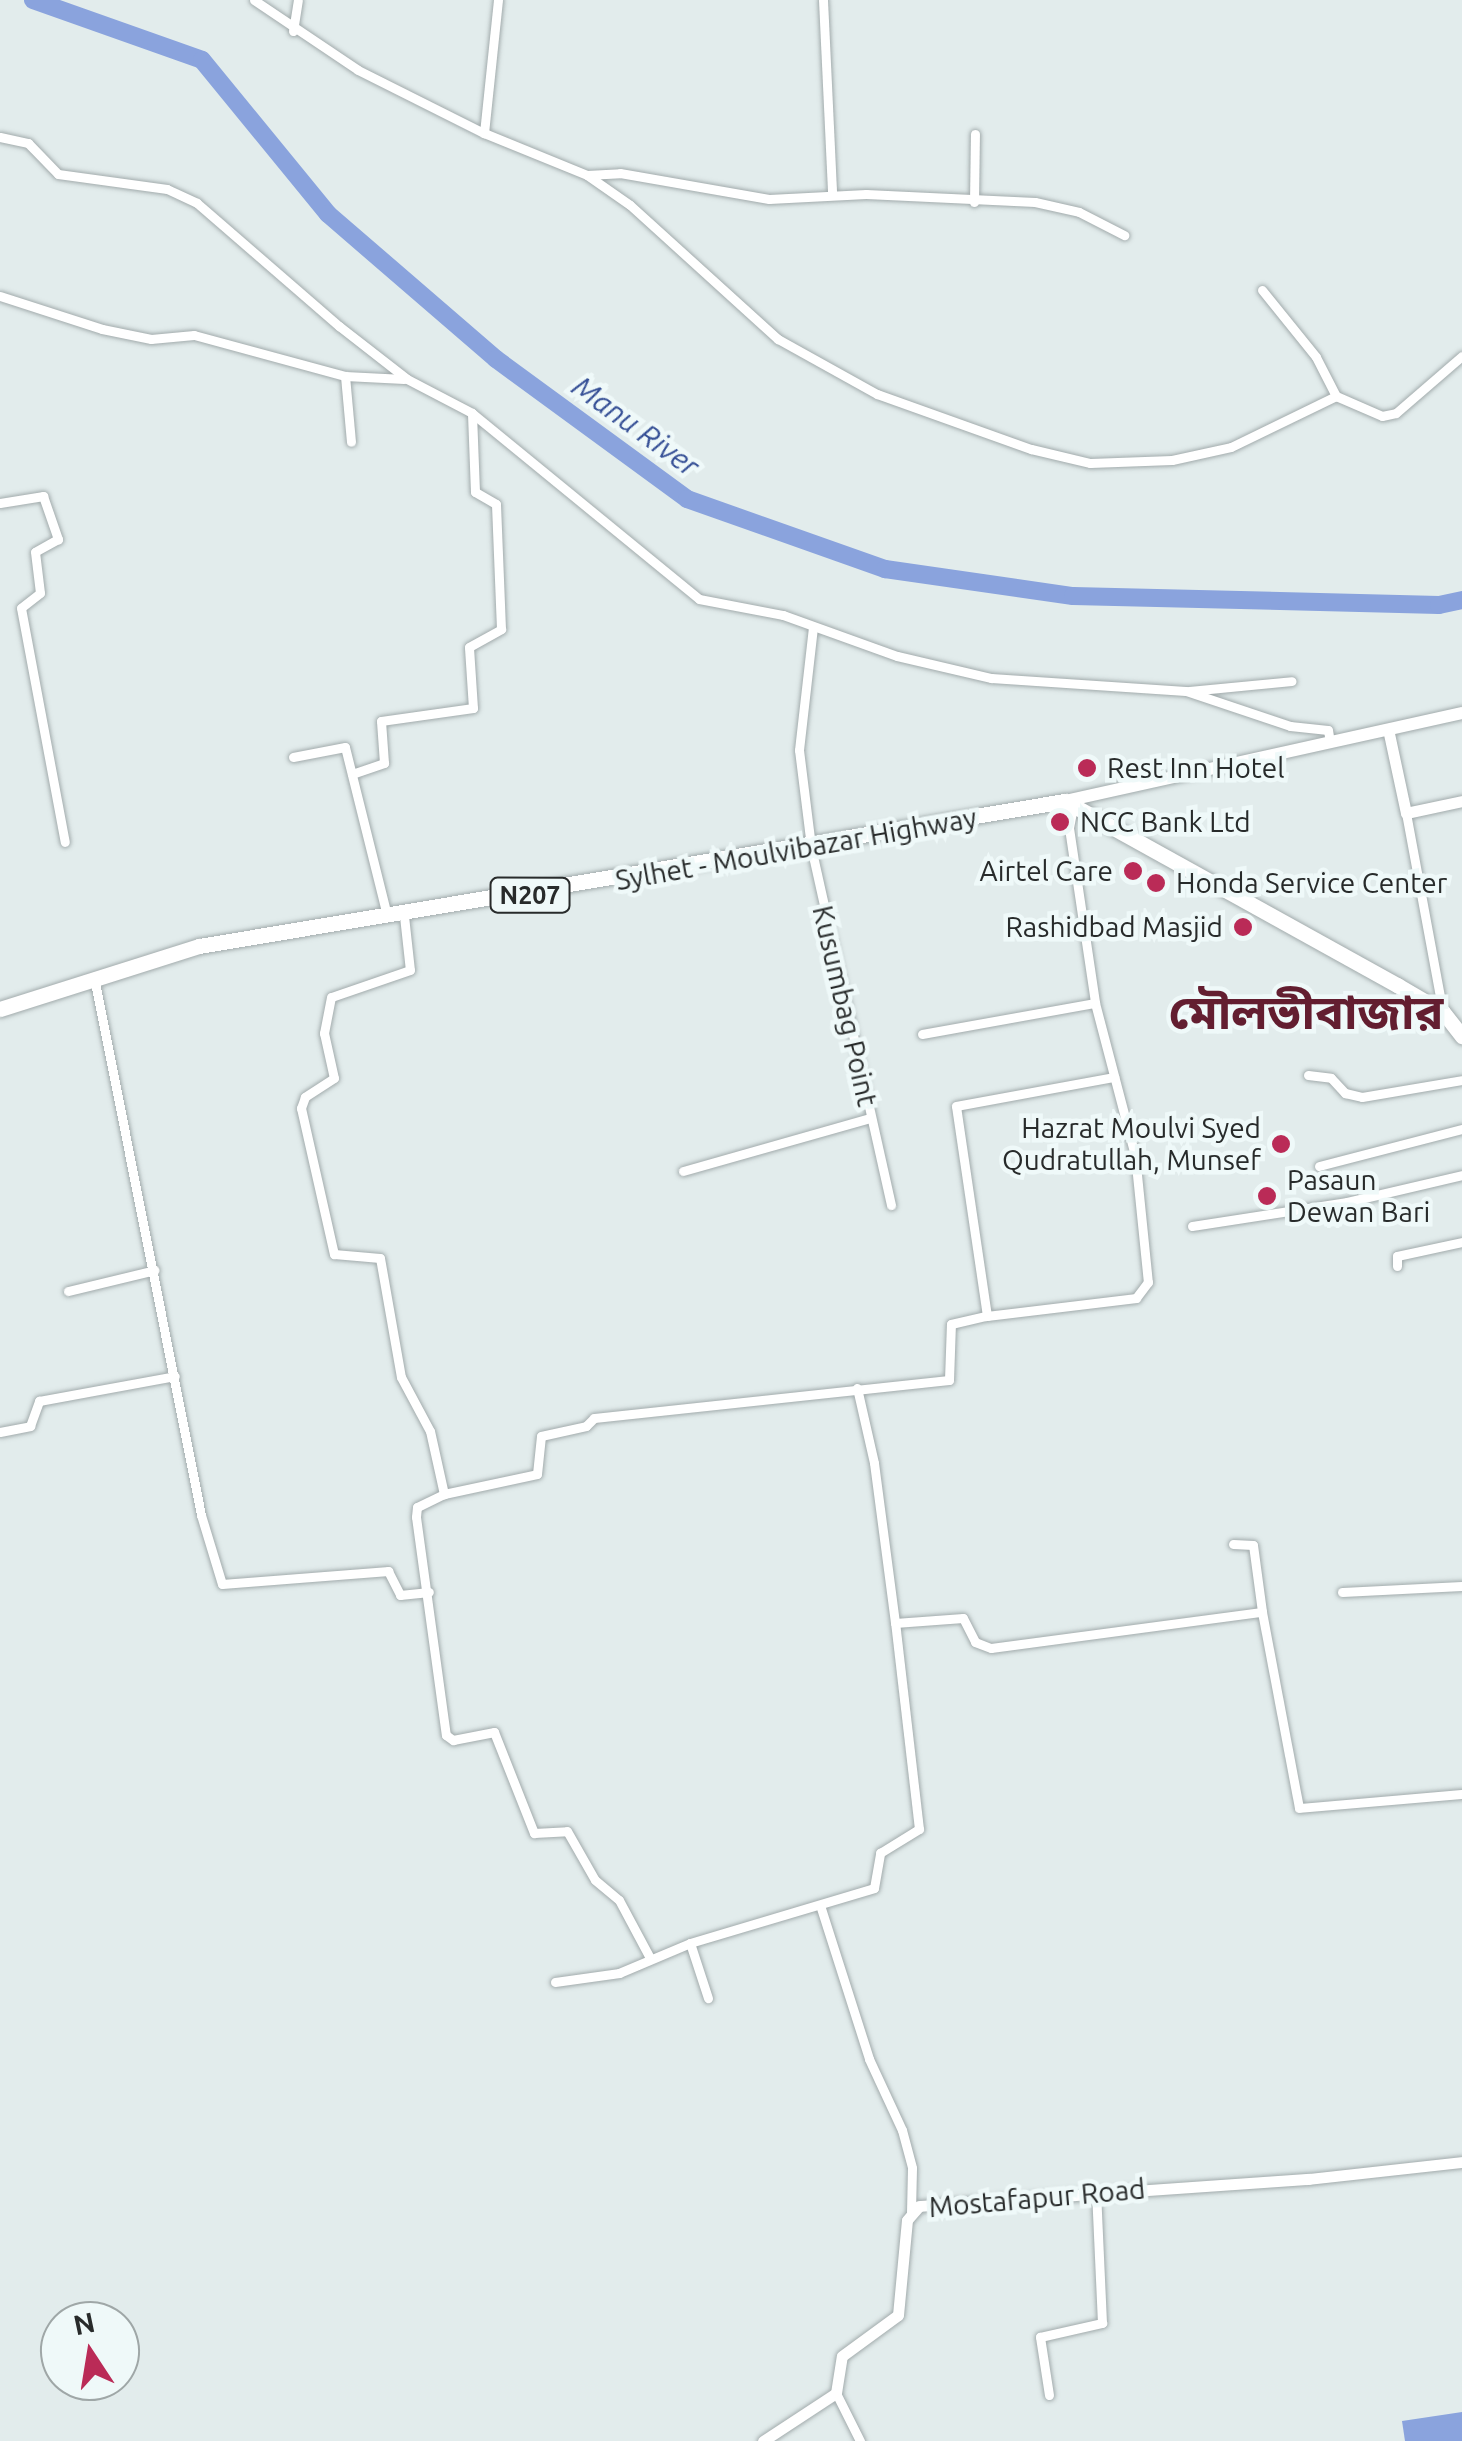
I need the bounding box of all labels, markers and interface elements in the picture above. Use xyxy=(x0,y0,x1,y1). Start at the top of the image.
water label: Manu River xyxy=(566,368,706,484)
place label: Rest Inn Hotel xyxy=(1107,751,1285,785)
marker: Rest Inn Hotel xyxy=(1076,757,1098,779)
street label: Sylhet - Moulvibazar Highway xyxy=(613,801,979,897)
place label: NCC Bank Ltd xyxy=(1080,805,1251,839)
marker: NCC Bank Ltd xyxy=(1049,811,1071,833)
place label: Airtel Care xyxy=(980,854,1113,888)
marker: Airtel Care xyxy=(1122,860,1144,882)
place label: Honda Service Center xyxy=(1176,866,1447,900)
marker: Honda Service Center xyxy=(1145,872,1167,894)
road number: N207 xyxy=(488,875,572,915)
street label: Kusumbag Point xyxy=(806,902,884,1110)
place label: Rashidbad Masjid xyxy=(1005,910,1223,944)
marker: Rashidbad Masjid xyxy=(1232,916,1254,938)
district label: মৌলভীবাজার xyxy=(1169,983,1443,1041)
place label: Hazrat Moulvi Syed Qudratullah, Munsef xyxy=(1002,1111,1261,1177)
marker: Hazrat Moulvi Syed Qudratullah, Munsef xyxy=(1270,1133,1292,1155)
place label: Pasaun Dewan Bari xyxy=(1287,1163,1430,1229)
marker: Pasaun Dewan Bari xyxy=(1256,1185,1278,1207)
street label: Mostafapur Road xyxy=(927,2172,1147,2224)
north arrow xyxy=(40,2301,140,2401)
text: N xyxy=(71,2306,98,2340)

